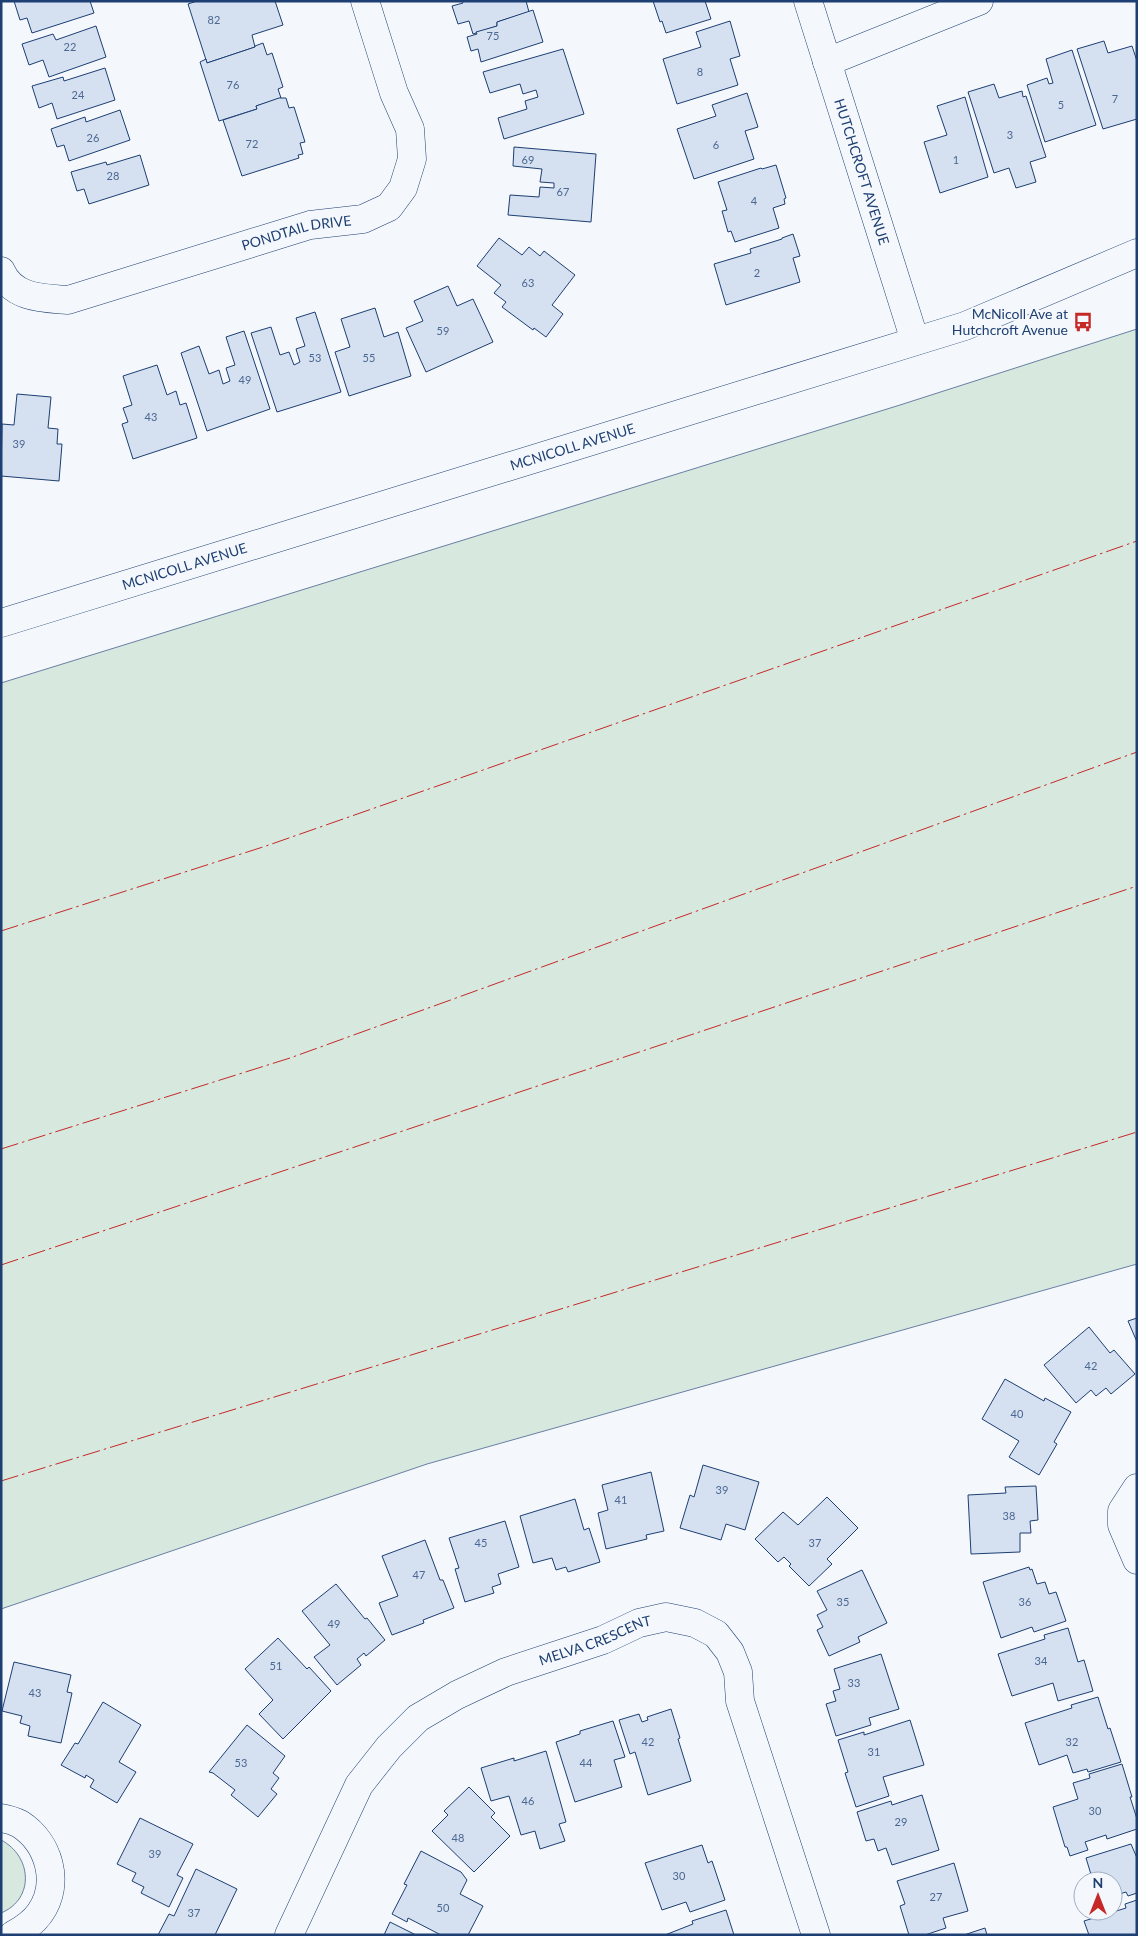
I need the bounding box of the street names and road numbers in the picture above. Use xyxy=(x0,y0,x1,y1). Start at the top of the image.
street label: HUTCHCROFT AVENUE xyxy=(831,96,893,247)
street label: PONDTAIL DRIVE xyxy=(239,211,352,254)
street label: MCNICOLL AVENUE xyxy=(508,419,637,474)
street label: MCNICOLL AVENUE xyxy=(120,539,249,593)
street label: MELVA CRESCENT xyxy=(537,1611,653,1669)

